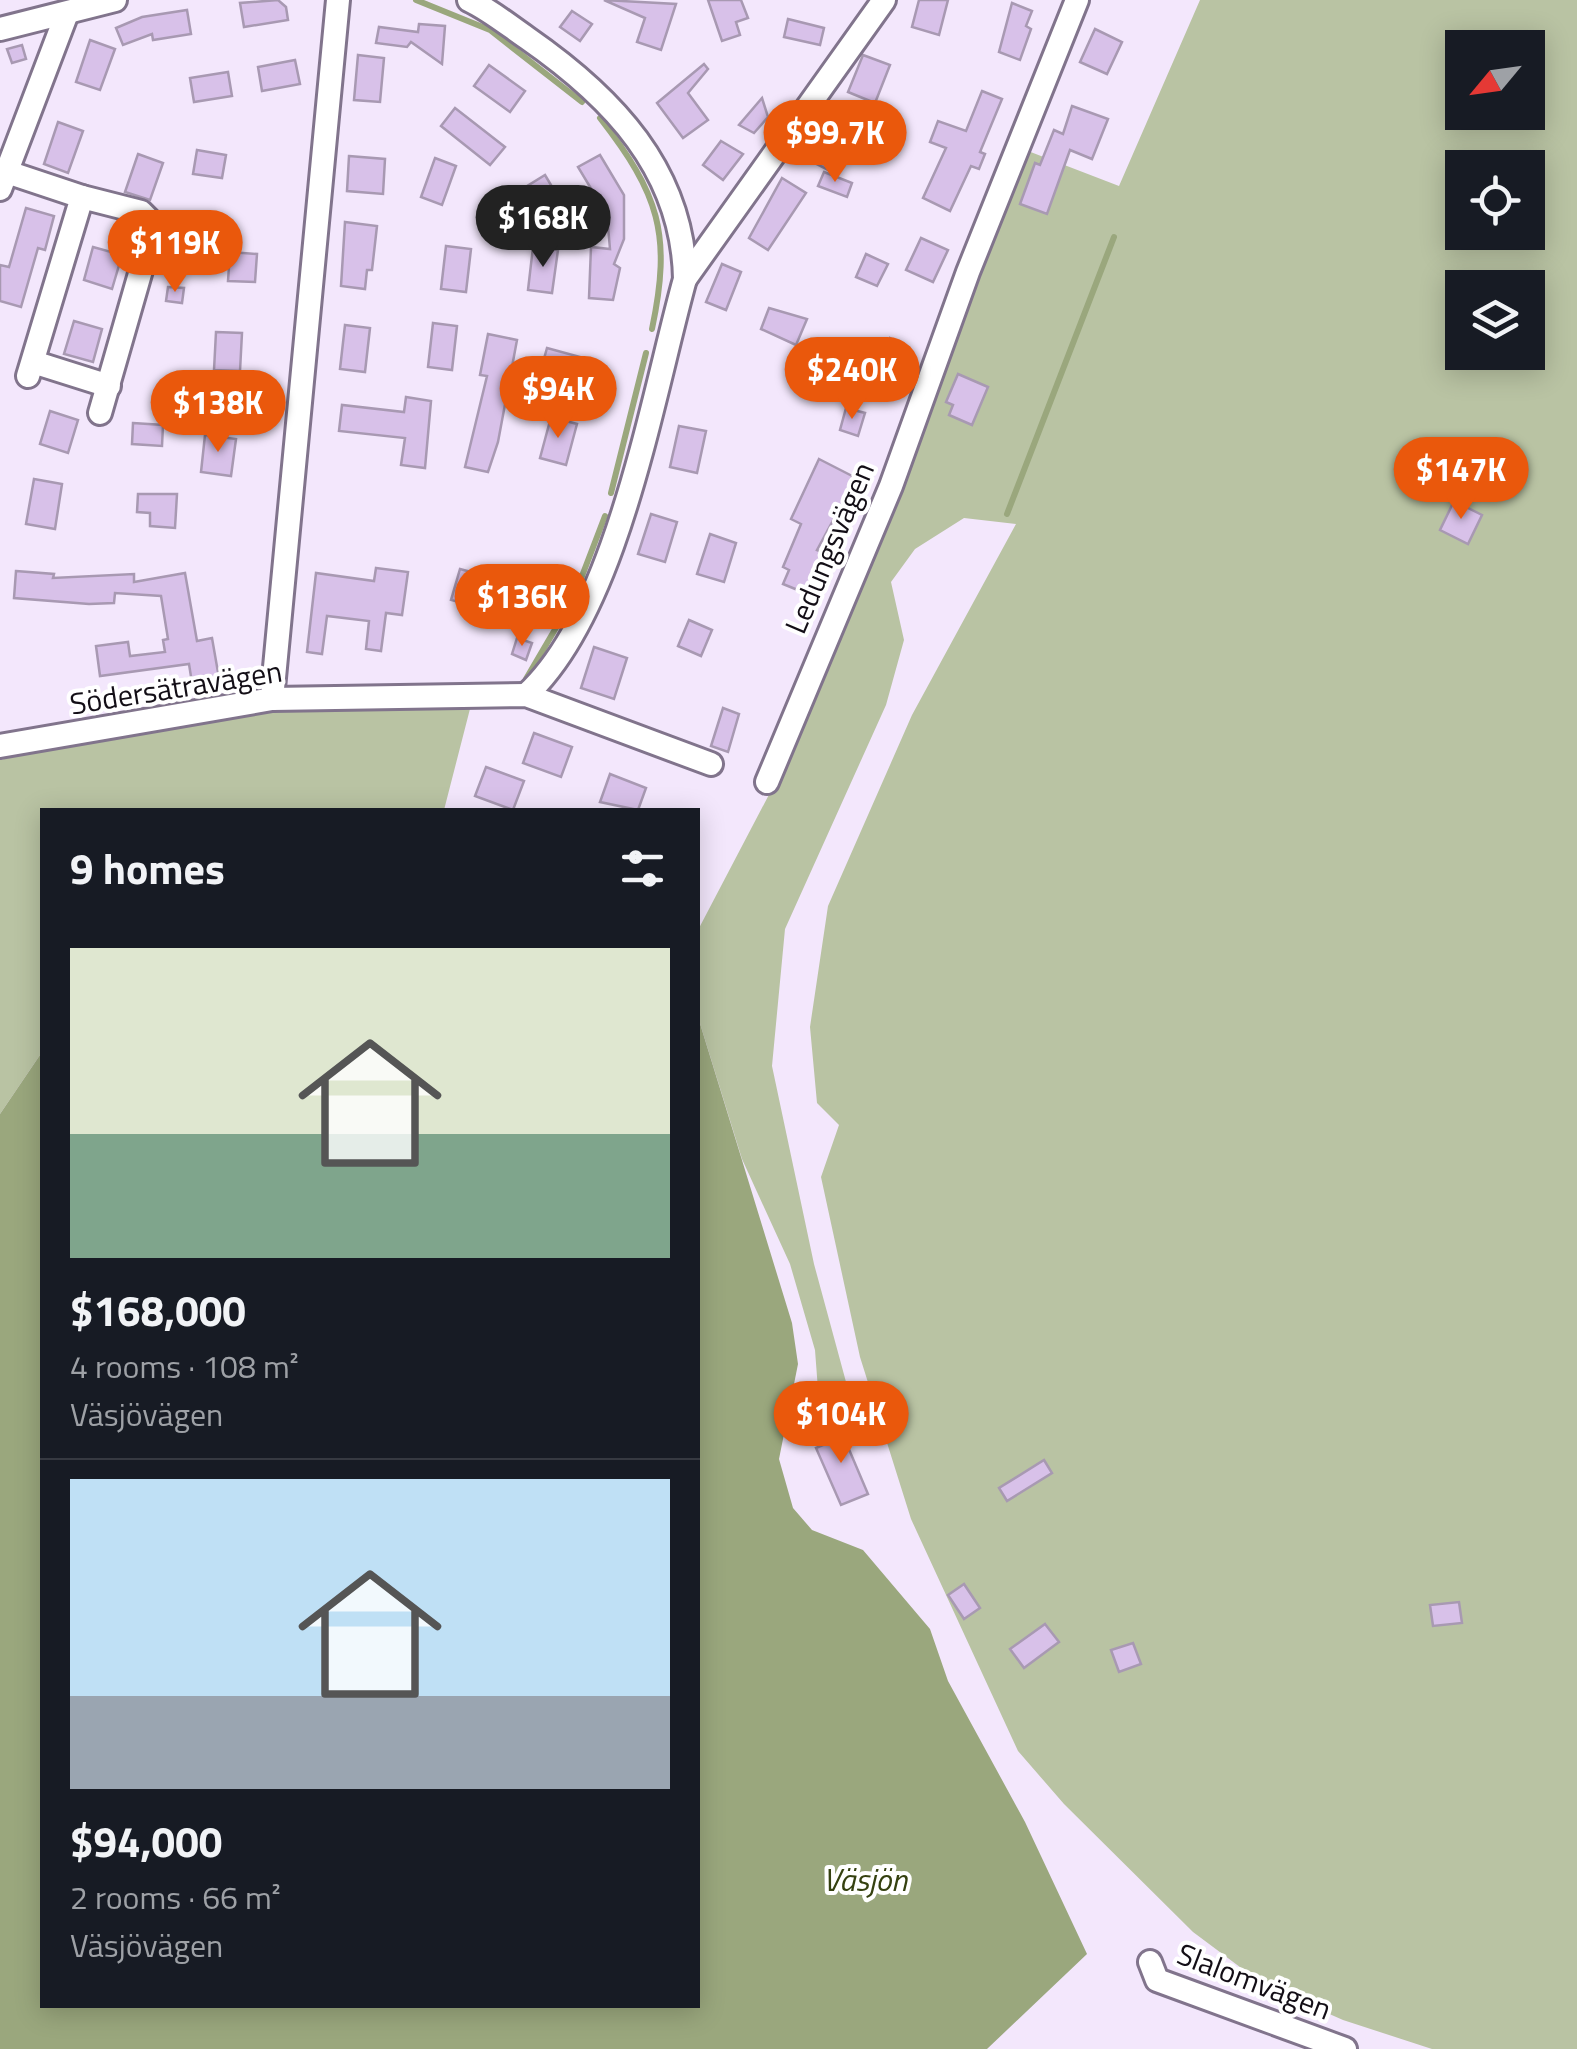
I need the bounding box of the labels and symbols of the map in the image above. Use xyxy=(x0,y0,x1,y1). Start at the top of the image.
north arrow xyxy=(1445,30,1545,130)
pin: $99.7K xyxy=(754,100,916,185)
pin: $168K xyxy=(473,185,613,270)
pin: $119K xyxy=(105,210,245,295)
pin: $240K xyxy=(782,337,922,422)
pin: $94K xyxy=(499,356,617,441)
pin: $138K xyxy=(148,370,288,455)
pin: $147K xyxy=(1391,437,1531,522)
street label: Ledungsvägen xyxy=(772,455,886,641)
pin: $136K xyxy=(452,564,592,649)
street label: Södersätravägen xyxy=(66,648,285,726)
pin: $104K xyxy=(771,1381,911,1466)
water label: Väsjön xyxy=(823,1855,908,1903)
street label: Slalomvägen xyxy=(1171,1931,1338,2032)

